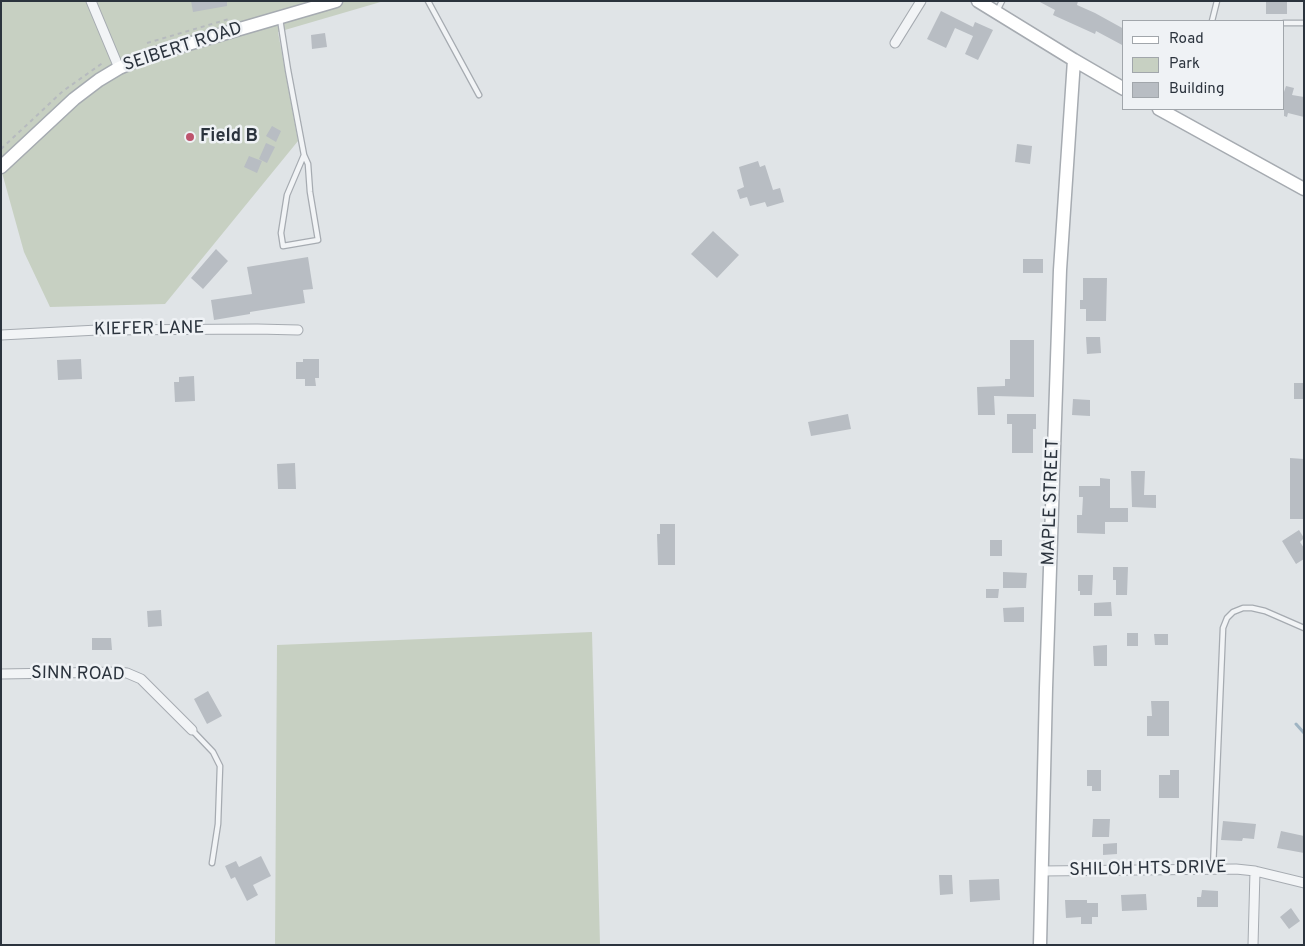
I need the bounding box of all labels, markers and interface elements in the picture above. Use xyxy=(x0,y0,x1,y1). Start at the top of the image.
street label: SEIBERT ROAD xyxy=(121,19,245,77)
legend xyxy=(1122,20,1285,110)
text: Road xyxy=(1169,30,1204,49)
text: Park xyxy=(1169,55,1200,74)
text: Building xyxy=(1169,80,1224,99)
place label: Field B xyxy=(200,126,258,148)
marker: Field B xyxy=(184,131,196,143)
street label: KIEFER LANE xyxy=(94,318,204,342)
street label: MAPLE STREET xyxy=(1039,438,1065,566)
street label: SINN ROAD xyxy=(31,663,125,687)
street label: SHILOH HTS DRIVE xyxy=(1069,858,1227,882)

